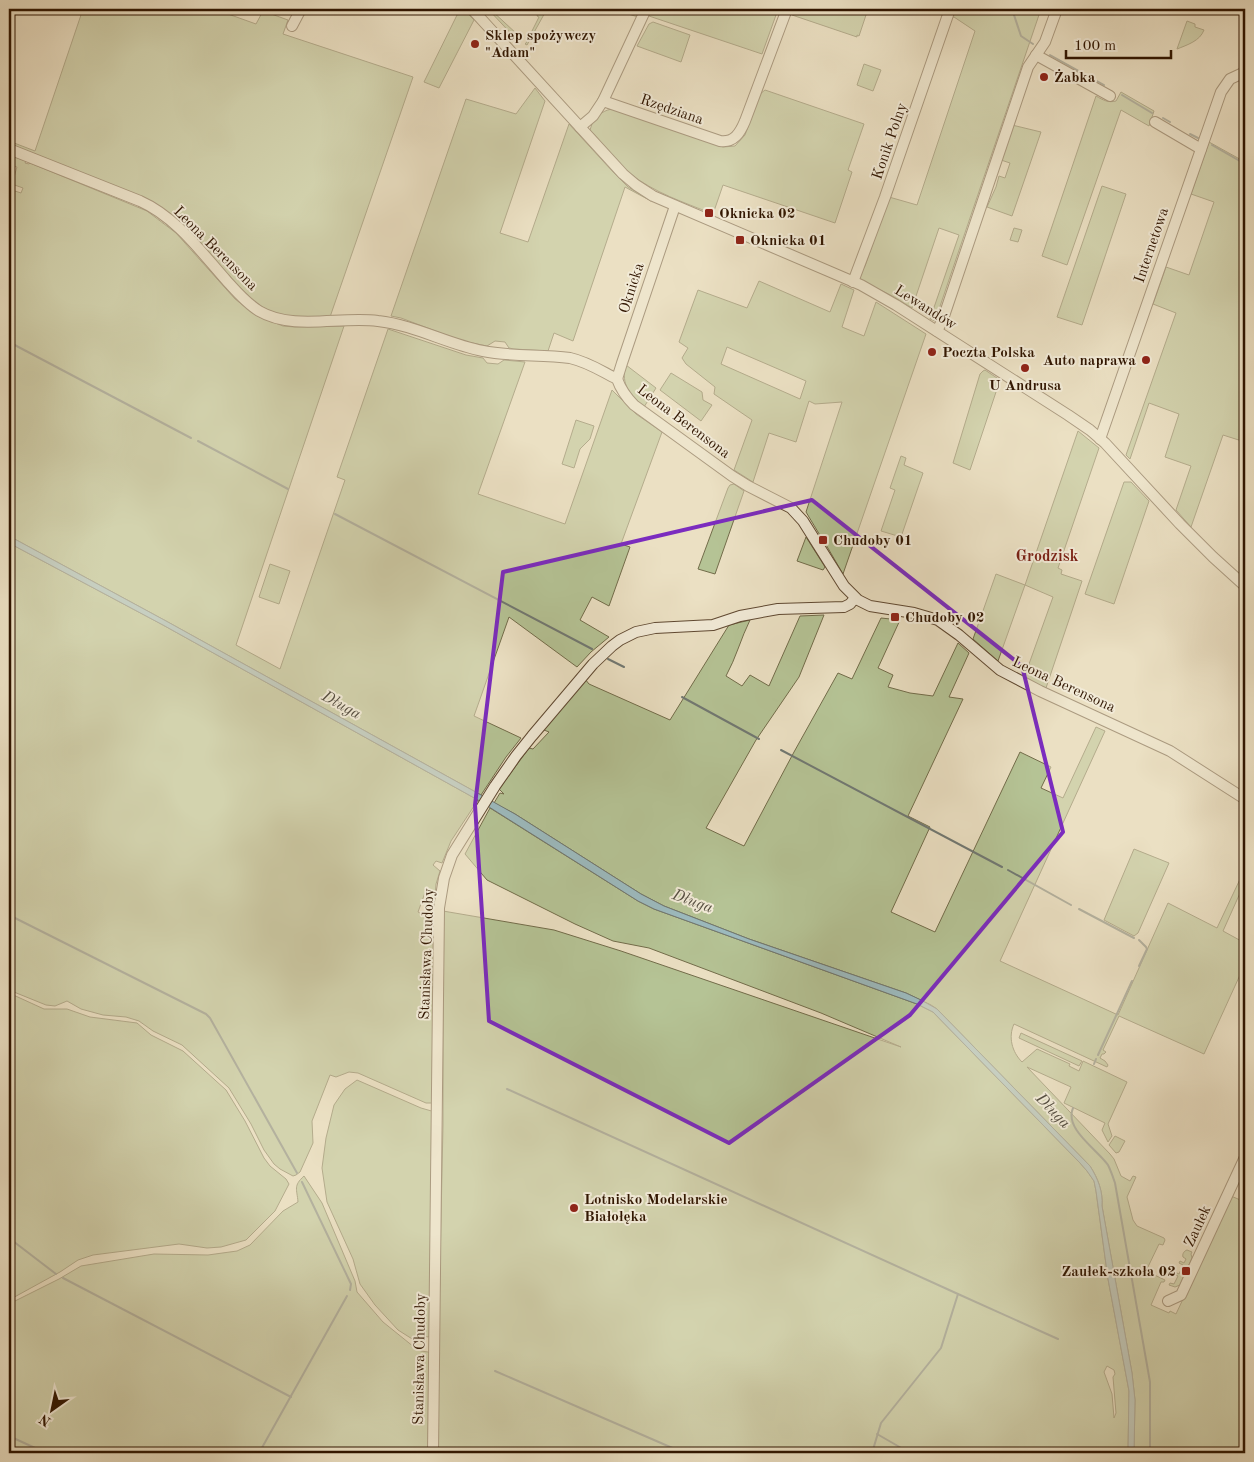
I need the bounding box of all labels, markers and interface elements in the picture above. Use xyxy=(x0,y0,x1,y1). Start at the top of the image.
scale bar xyxy=(1066,28,1172,60)
place label: Sklep spożywczy "Adam" xyxy=(485,29,596,61)
marker: Sklep spożywczy "Adam" xyxy=(469,38,481,50)
text: 100 m xyxy=(1074,39,1116,54)
place label: Żabka xyxy=(1054,69,1096,86)
marker: Żabka xyxy=(1038,71,1050,83)
street label: Rzędziana xyxy=(638,93,706,128)
street label: Konik Polny xyxy=(870,101,911,182)
street label: Leona Berensona xyxy=(170,204,260,294)
street label: Internetowa xyxy=(1133,205,1172,285)
marker: Oknicka 02 xyxy=(703,207,715,219)
place label: Oknicka 02 xyxy=(719,207,796,222)
marker: Oknicka 01 xyxy=(734,234,746,246)
place label: Oknicka 01 xyxy=(750,234,827,249)
street label: Oknicka xyxy=(617,261,648,316)
street label: Lewandów xyxy=(891,283,959,333)
marker: Poczta Polska xyxy=(926,346,938,358)
place label: Poczta Polska xyxy=(942,346,1035,361)
place label: Auto naprawa xyxy=(1043,354,1136,369)
marker: Auto naprawa xyxy=(1140,354,1152,366)
marker: U Andrusa xyxy=(1019,362,1031,374)
place label: U Andrusa xyxy=(989,379,1062,394)
street label: Leona Berensona xyxy=(634,383,733,462)
marker: Chudoby 01 xyxy=(817,534,829,546)
place label: Chudoby 01 xyxy=(833,534,913,549)
district label: Grodzisk xyxy=(1015,549,1079,565)
marker: Chudoby 02 xyxy=(889,611,901,623)
place label: Chudoby 02 xyxy=(905,611,985,626)
street label: Leona Berensona xyxy=(1009,655,1118,716)
water label: Długa xyxy=(318,688,364,723)
water label: Długa xyxy=(669,887,715,917)
street label: Stanisława Chudoby xyxy=(418,888,437,1020)
water label: Długa xyxy=(1032,1090,1073,1132)
place label: Lotnisko Modelarskie Białołęka xyxy=(584,1193,728,1225)
marker: Lotnisko Modelarskie Białołęka xyxy=(568,1202,580,1214)
street label: Zaułek xyxy=(1182,1203,1215,1250)
place label: Zaułek-szkoła 02 xyxy=(1062,1265,1176,1280)
marker: Zaułek-szkoła 02 xyxy=(1180,1265,1192,1277)
street label: Stanisława Chudoby xyxy=(412,1293,429,1425)
north arrow xyxy=(28,1384,78,1434)
text: N xyxy=(37,1411,54,1429)

